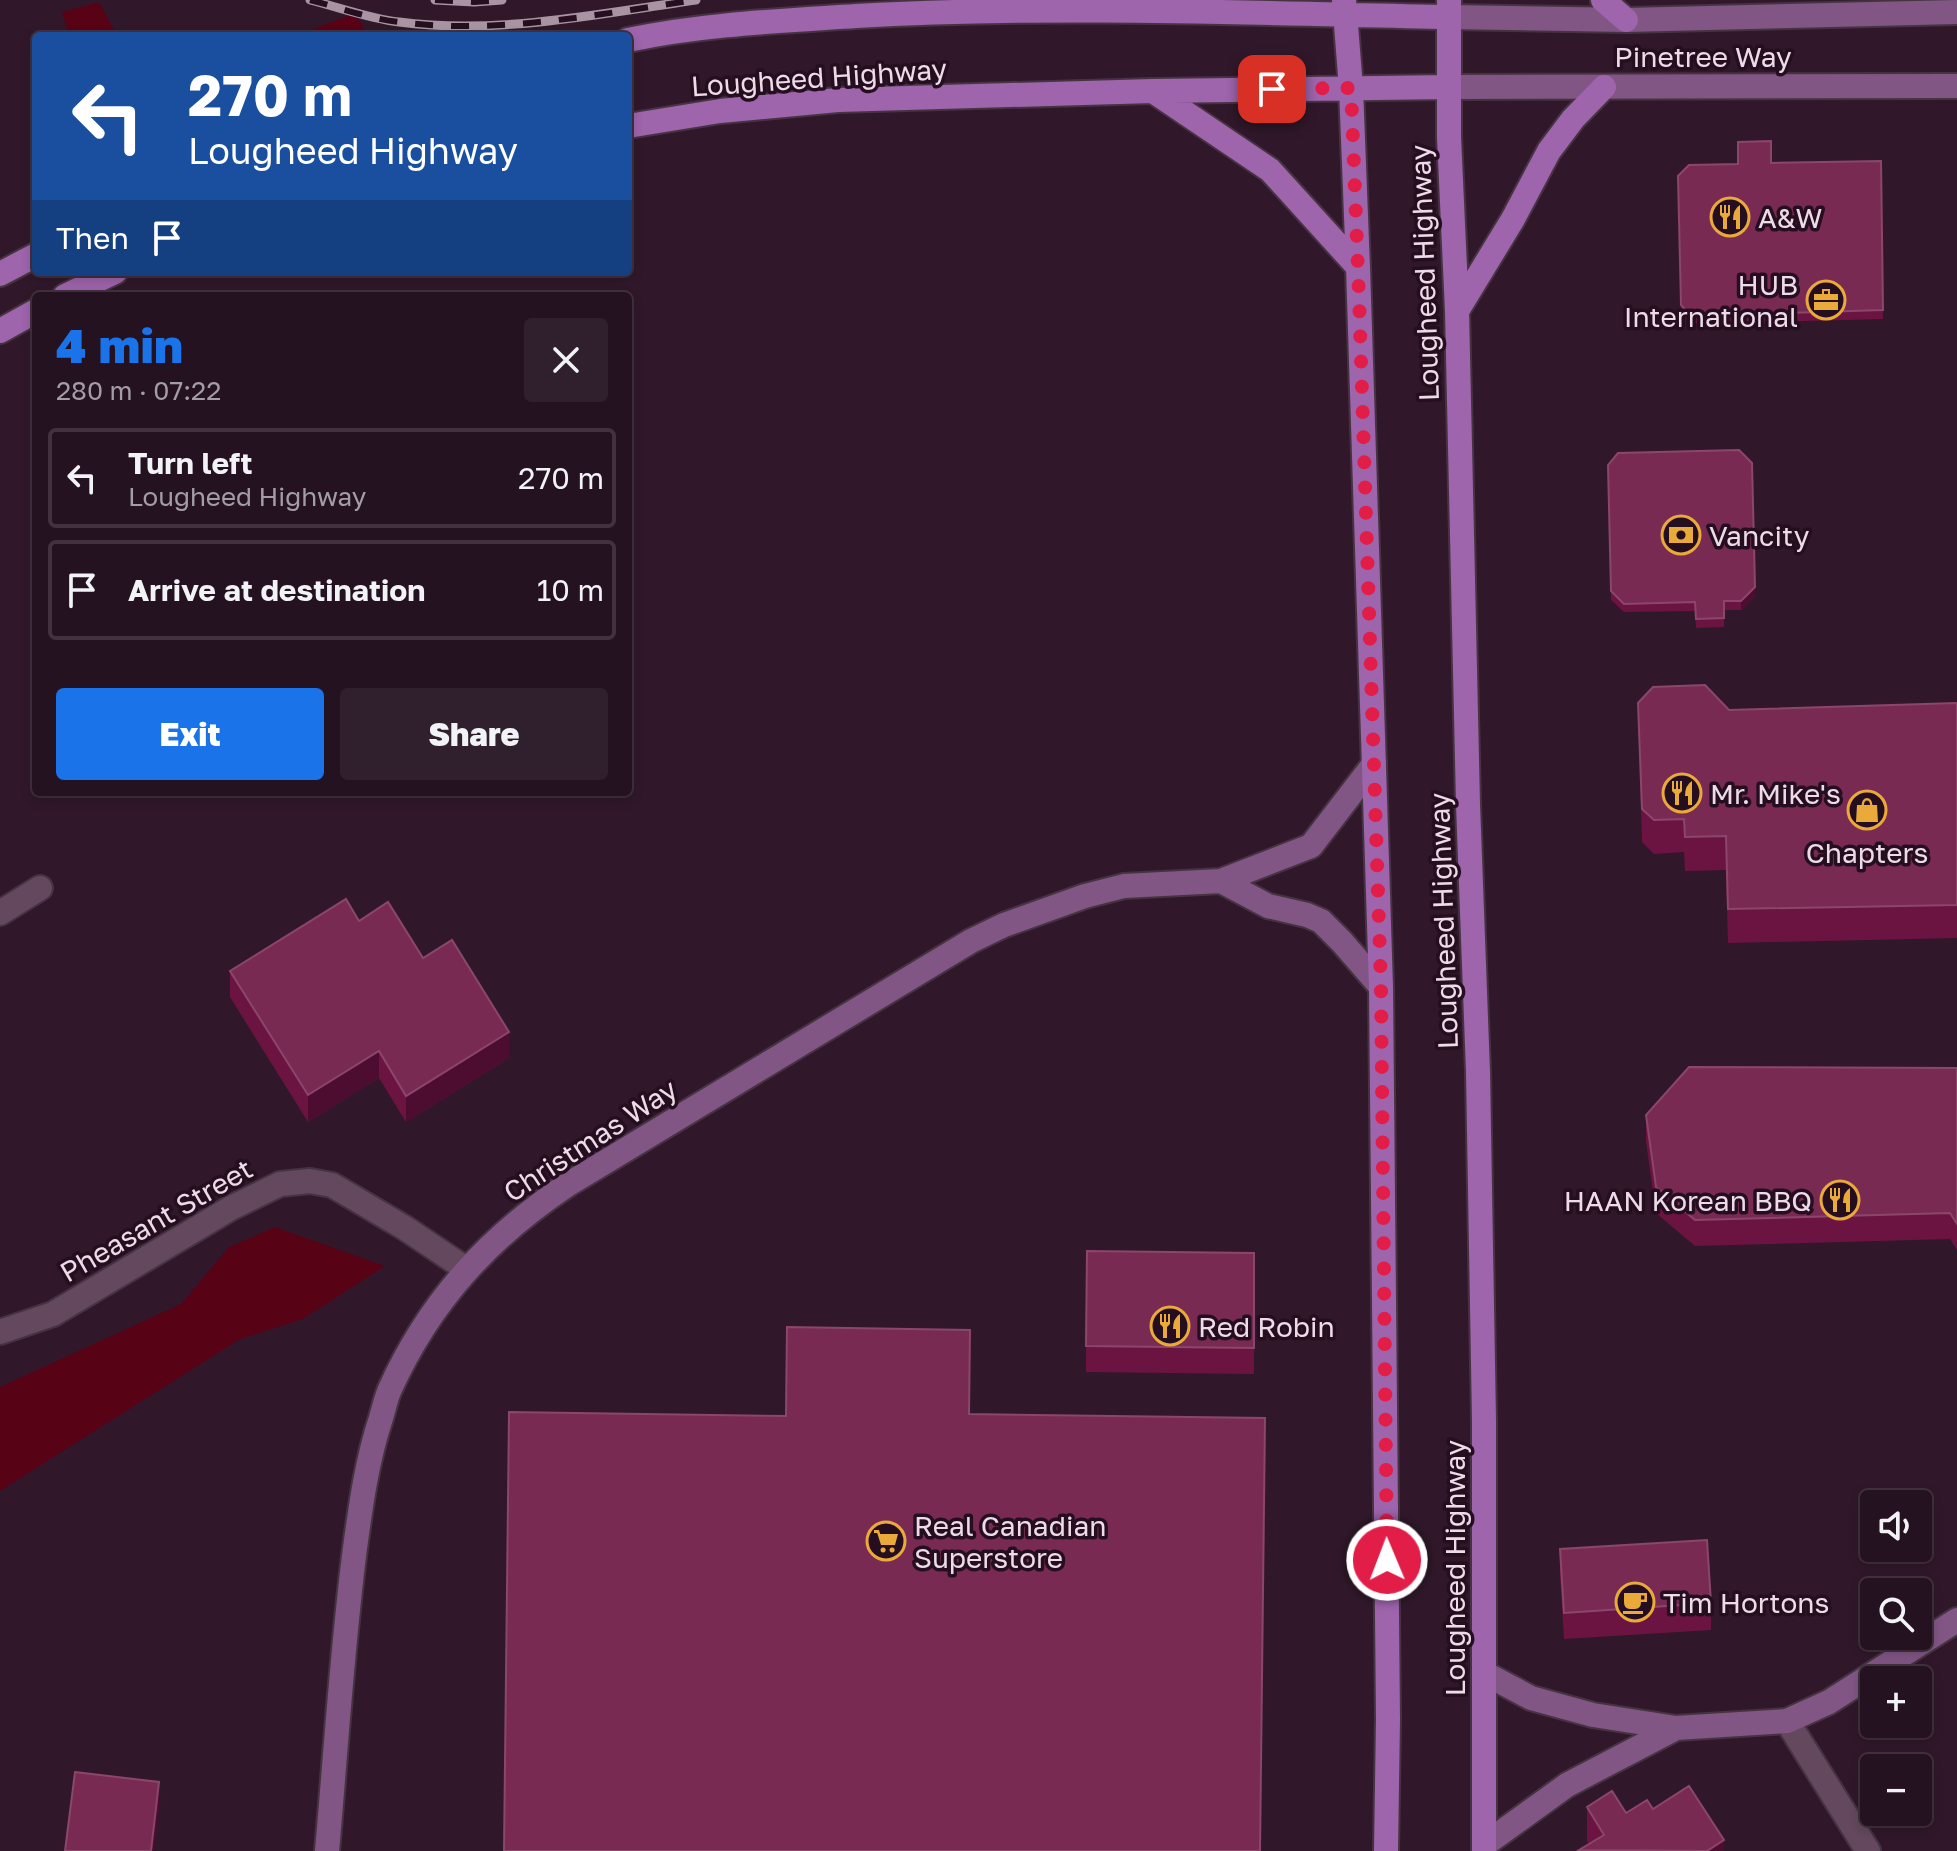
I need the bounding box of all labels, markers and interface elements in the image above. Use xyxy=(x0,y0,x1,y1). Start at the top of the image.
street label: Pinetree Way xyxy=(1614,40,1792,73)
street label: Lougheed Highway xyxy=(690,52,948,102)
pin xyxy=(1238,55,1306,123)
text: 270 m xyxy=(188,61,352,128)
icon: left xyxy=(56,64,160,168)
icon: arrive xyxy=(1250,67,1294,111)
text: Lougheed Highway xyxy=(188,129,518,172)
street label: Lougheed Highway xyxy=(1403,144,1445,402)
restaurant icon: A&W xyxy=(1709,196,1751,238)
place label: A&W xyxy=(1758,201,1823,234)
icon: arrive xyxy=(145,216,189,260)
text: Then xyxy=(56,220,129,256)
place label: HUB International xyxy=(1624,268,1798,333)
office icon: HUB International xyxy=(1805,279,1847,321)
text: 4 min xyxy=(56,316,183,374)
button: close xyxy=(524,318,608,402)
text: 280 m · 07:22 xyxy=(56,375,221,406)
text: Turn left xyxy=(128,445,253,481)
icon: left xyxy=(60,456,104,500)
text: 270 m xyxy=(518,460,604,496)
text: Lougheed Highway xyxy=(128,481,366,512)
bank icon: Vancity xyxy=(1660,514,1702,556)
place label: Vancity xyxy=(1709,519,1810,552)
icon: arrive xyxy=(60,568,104,612)
text: Arrive at destination xyxy=(128,572,425,608)
text: 10 m xyxy=(537,572,604,608)
button: Exit xyxy=(56,688,324,780)
button: Share xyxy=(340,688,608,780)
restaurant icon: Mr. Mike's xyxy=(1661,772,1703,814)
place label: Mr. Mike's xyxy=(1710,777,1841,810)
shop icon: Chapters xyxy=(1846,789,1888,831)
street label: Lougheed Highway xyxy=(1422,792,1464,1050)
place label: Chapters xyxy=(1806,836,1928,869)
street label: Christmas Way xyxy=(497,1072,683,1208)
street label: Pheasant Street xyxy=(54,1152,258,1288)
restaurant icon: HAAN Korean BBQ xyxy=(1819,1179,1861,1221)
place label: HAAN Korean BBQ xyxy=(1564,1184,1812,1217)
restaurant icon: Red Robin xyxy=(1149,1305,1191,1347)
place label: Red Robin xyxy=(1198,1310,1335,1343)
street label: Lougheed Highway xyxy=(1438,1439,1471,1696)
map controls xyxy=(1860,1490,1932,1826)
button: sound xyxy=(1860,1490,1932,1562)
place label: Real Canadian Superstore xyxy=(914,1509,1106,1574)
position arrow xyxy=(1345,1518,1429,1602)
supermarket icon: Real Canadian Superstore xyxy=(865,1520,907,1562)
button: search xyxy=(1860,1578,1932,1650)
cafe icon: Tim Hortons xyxy=(1614,1581,1656,1623)
place label: Tim Hortons xyxy=(1663,1586,1829,1619)
button: + xyxy=(1860,1666,1932,1738)
button: − xyxy=(1860,1754,1932,1826)

